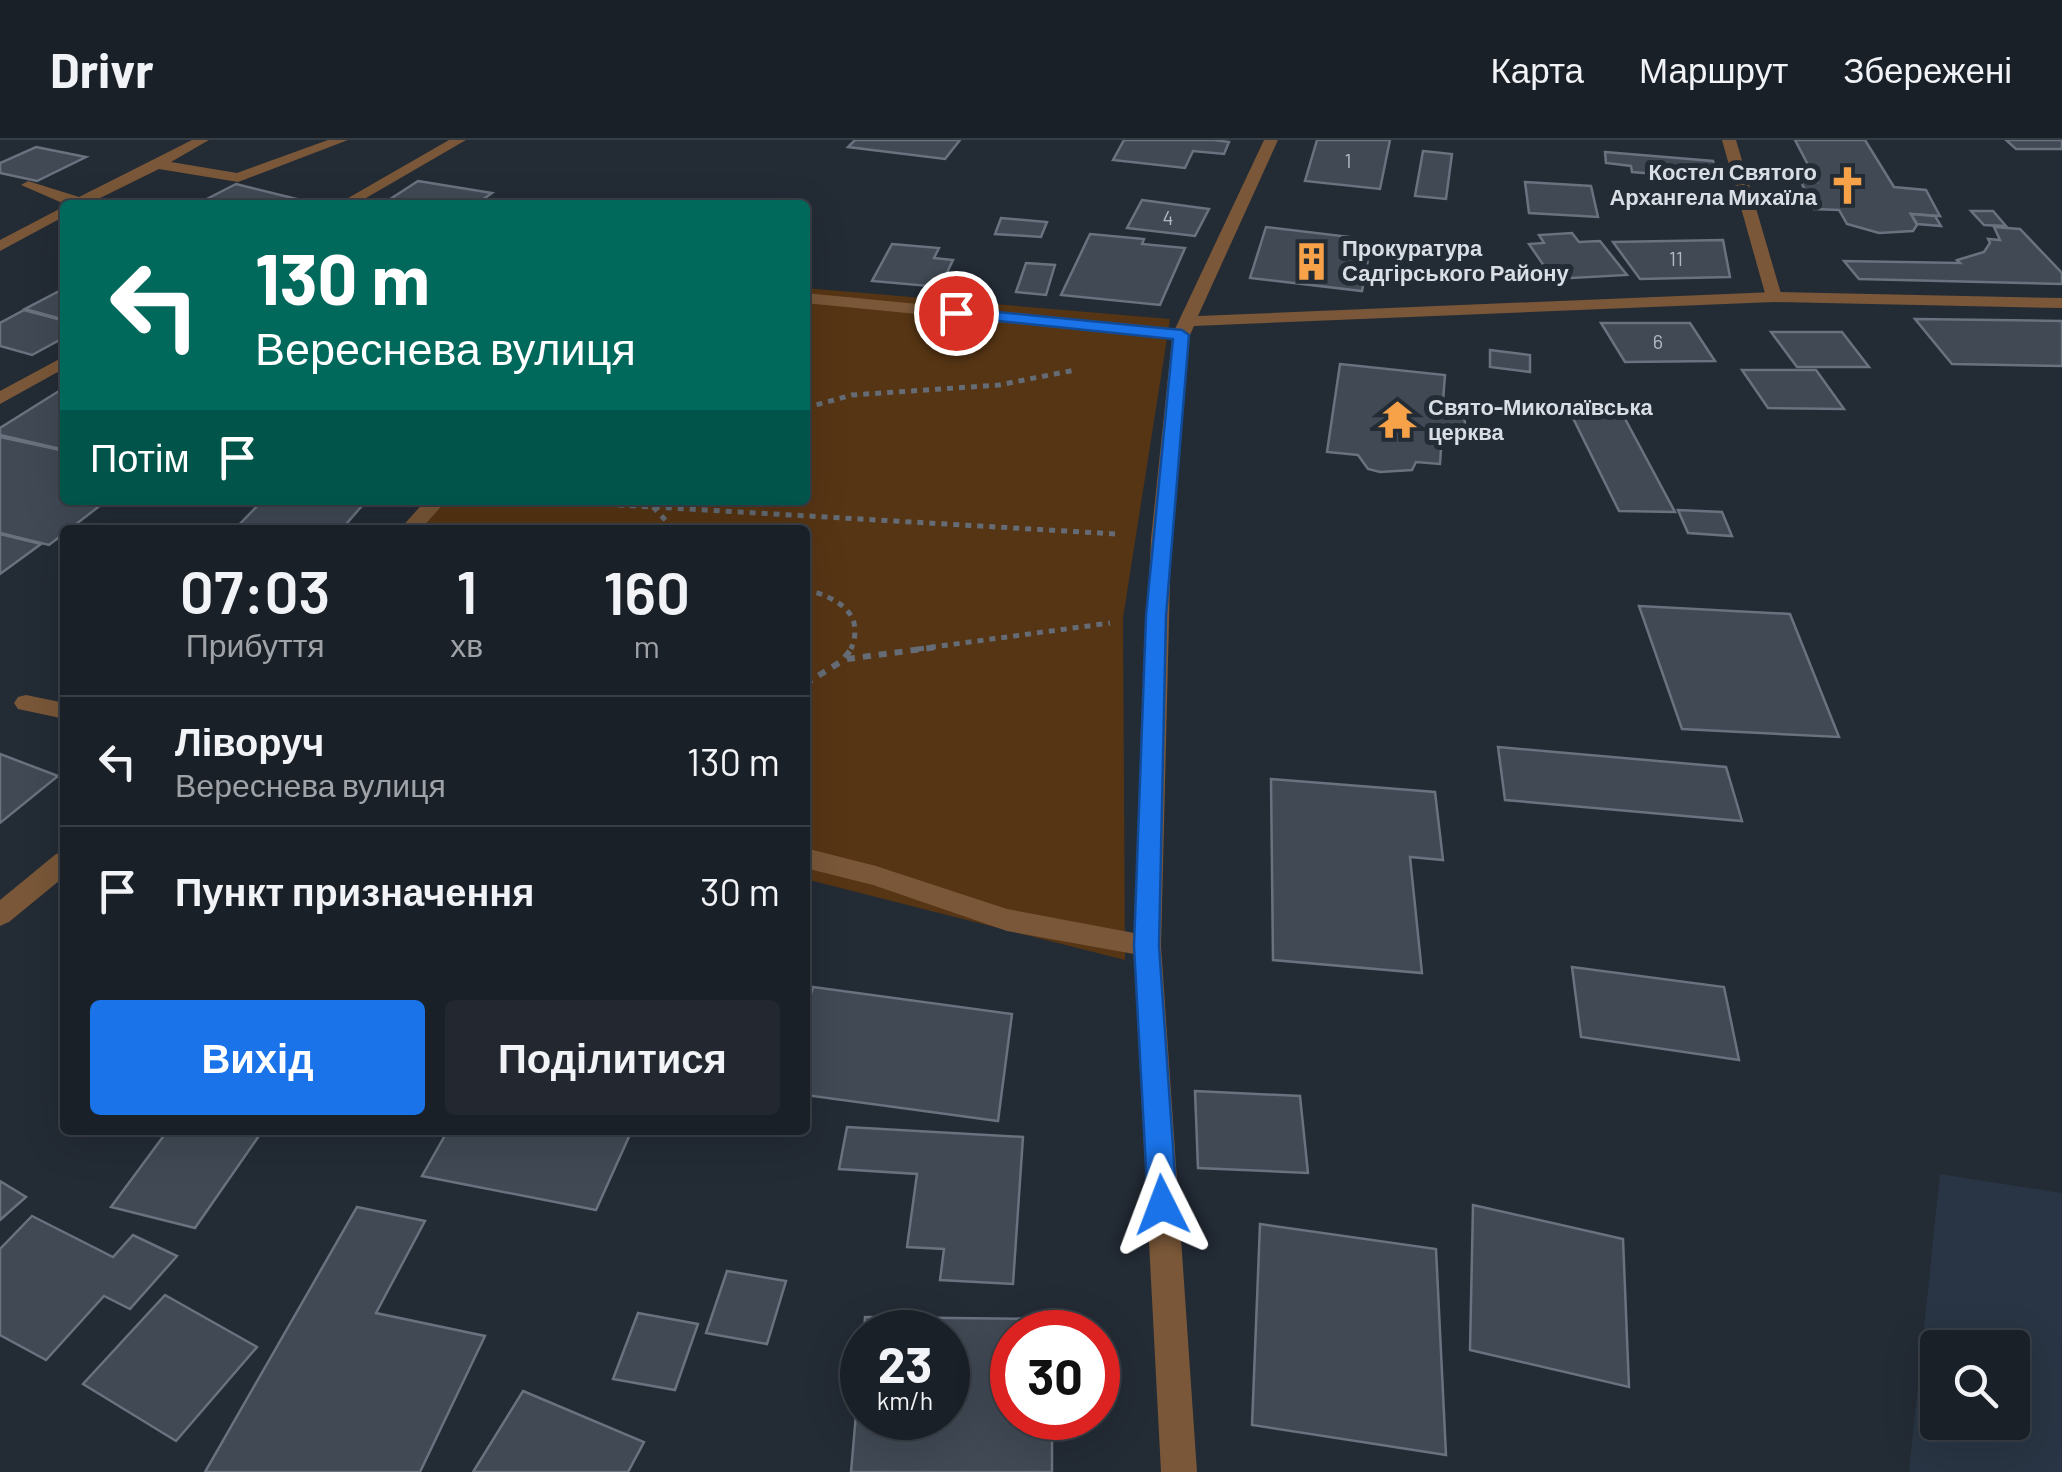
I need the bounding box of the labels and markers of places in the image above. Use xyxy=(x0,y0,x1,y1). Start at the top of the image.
place label: Костел Святого Архангела Михаїла xyxy=(1609,158,1818,210)
church icon: Костел Святого Архангела Михаїла xyxy=(1826,164,1868,206)
place label: Прокуратура Садгірського Району xyxy=(1342,234,1570,286)
building icon: Прокуратура Садгірського Району xyxy=(1291,240,1333,282)
pin xyxy=(914,271,999,356)
place label: Свято-Миколаївська церква xyxy=(1428,393,1653,445)
temple icon: Свято-Миколаївська церква xyxy=(1377,399,1419,441)

